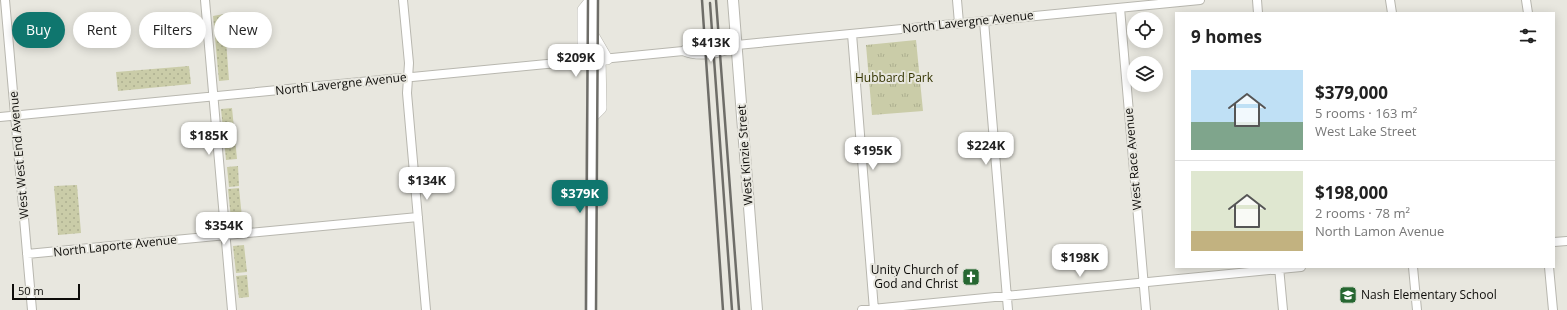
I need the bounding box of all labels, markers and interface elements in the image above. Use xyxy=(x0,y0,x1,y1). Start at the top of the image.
street label: North Lavergne Avenue xyxy=(901,6,1035,37)
chip: Buy xyxy=(12,12,65,48)
chip: Rent xyxy=(73,12,131,48)
chip: Filters xyxy=(139,12,206,48)
chip: New xyxy=(214,12,272,48)
map controls xyxy=(1127,12,1163,92)
button: locate xyxy=(1127,12,1163,48)
text: 9 homes xyxy=(1191,25,1262,48)
icon: filters xyxy=(1517,25,1539,47)
pin: $413K xyxy=(683,29,739,63)
text: $413K xyxy=(692,33,730,51)
pin: $209K xyxy=(548,44,604,78)
text: $209K xyxy=(557,48,595,66)
button: layers xyxy=(1127,56,1163,92)
street label: North Lavergne Avenue xyxy=(274,68,408,99)
park label: Hubbard Park xyxy=(855,69,934,86)
text: $379,000 xyxy=(1315,81,1388,104)
icon: home xyxy=(1223,86,1271,134)
street label: West West End Avenue xyxy=(4,90,33,220)
street label: West Kinzie Street xyxy=(733,104,756,206)
text: 5 rooms · 163 m² xyxy=(1315,104,1417,122)
street label: West Race Avenue xyxy=(1120,107,1145,211)
pin: $185K xyxy=(181,122,237,156)
text: West Lake Street xyxy=(1315,122,1416,140)
text: $185K xyxy=(190,126,228,144)
pin: $224K xyxy=(958,132,1014,166)
text: $224K xyxy=(967,136,1005,154)
pin: $195K xyxy=(845,137,901,171)
text: $195K xyxy=(854,141,892,159)
pin: $134K xyxy=(399,167,455,201)
text: $134K xyxy=(408,171,446,189)
pin: $379K xyxy=(552,180,608,214)
text: $198,000 xyxy=(1315,181,1388,204)
text: $379K xyxy=(561,184,599,202)
icon: home xyxy=(1223,187,1271,235)
text: 2 rooms · 78 m² xyxy=(1315,204,1410,222)
pin: $354K xyxy=(196,212,252,246)
text: $354K xyxy=(205,216,243,234)
text: North Lamon Avenue xyxy=(1315,222,1444,240)
street label: North Laporte Avenue xyxy=(52,231,178,260)
pin: $198K xyxy=(1052,244,1108,278)
text: $198K xyxy=(1061,248,1099,266)
place label: Unity Church of God and Christ xyxy=(871,261,959,292)
church icon: Unity Church of God and Christ xyxy=(961,267,981,287)
scale bar xyxy=(12,282,80,301)
text: 50 m xyxy=(18,283,44,298)
school or university icon: Nash Elementary School xyxy=(1338,285,1358,305)
place label: Nash Elementary School xyxy=(1361,286,1497,303)

